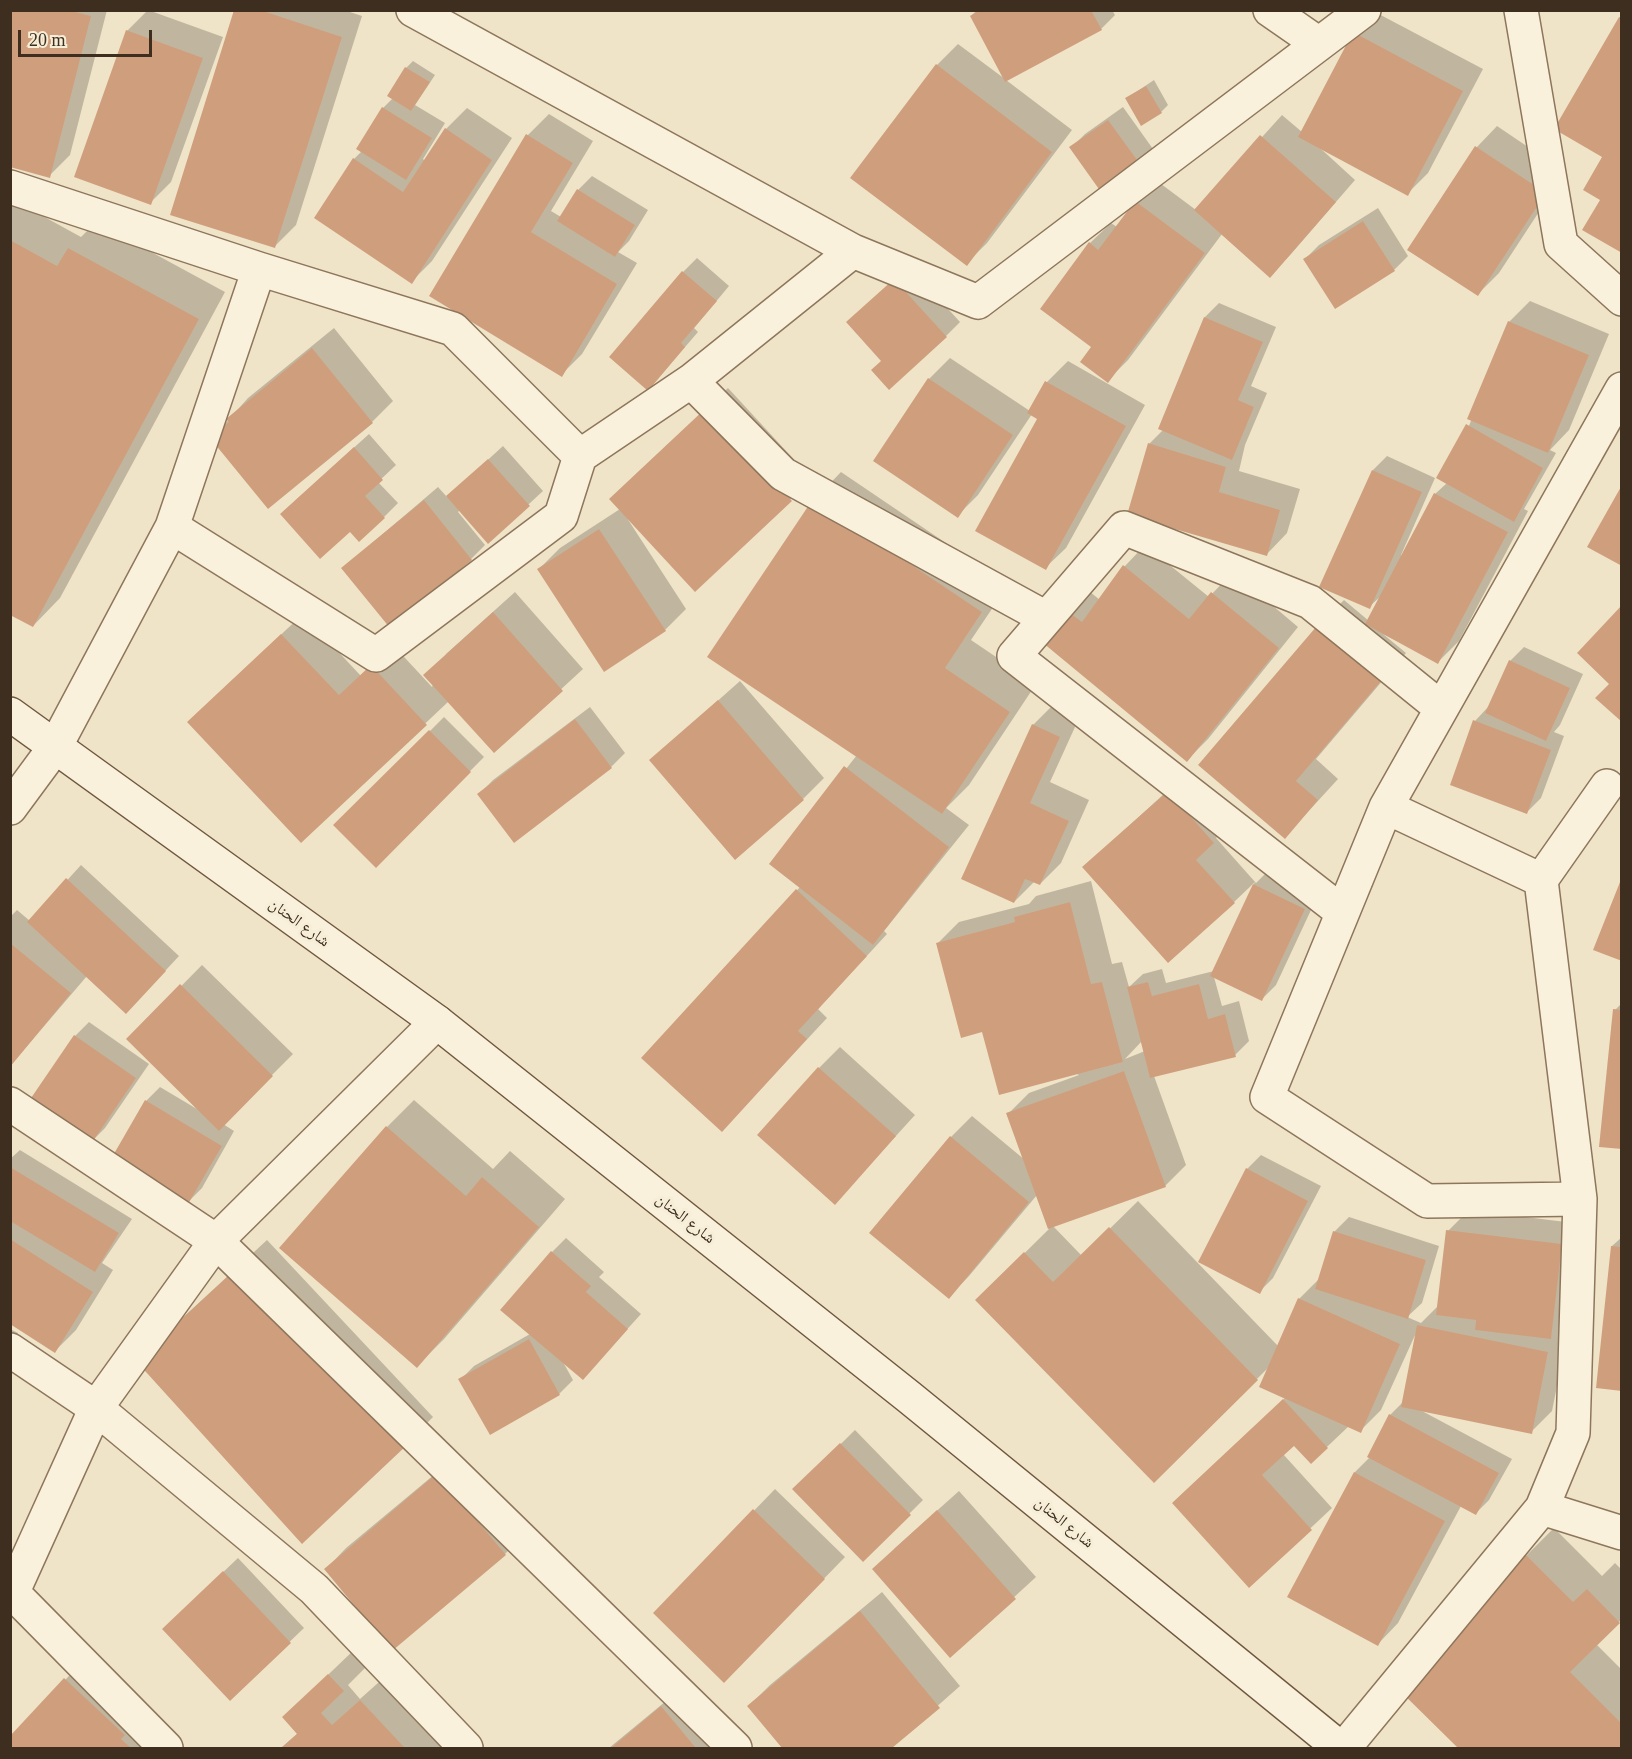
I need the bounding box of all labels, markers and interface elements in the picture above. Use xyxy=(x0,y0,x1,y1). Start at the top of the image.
scale bar xyxy=(21,18,154,56)
text: 20 m xyxy=(29,30,66,50)
street label: شارع الحنان xyxy=(265,895,333,951)
street label: شارع الحنان xyxy=(651,1190,719,1248)
street label: شارع الحنان xyxy=(1031,1493,1097,1553)

